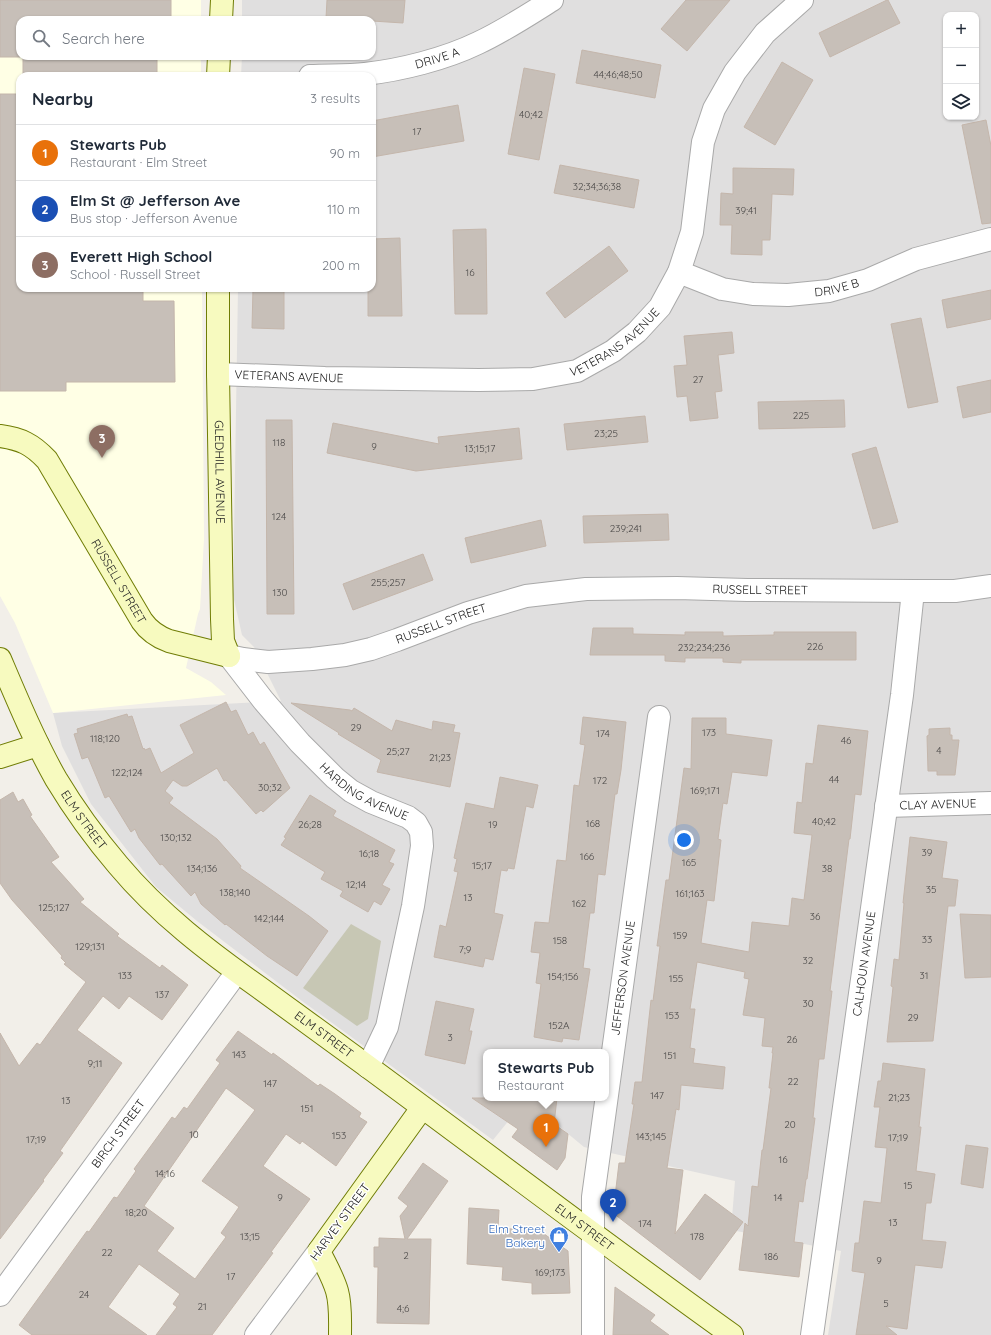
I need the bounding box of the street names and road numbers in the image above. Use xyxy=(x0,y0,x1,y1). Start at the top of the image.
street label: DRIVE A xyxy=(413,44,462,72)
street label: DRIVE B xyxy=(814,275,861,299)
street label: VETERANS AVENUE xyxy=(568,304,663,379)
street label: VETERANS AVENUE xyxy=(234,367,344,385)
street label: GLEDHILL AVENUE xyxy=(212,420,228,524)
street label: RUSSELL STREET xyxy=(88,536,150,626)
street label: RUSSELL STREET xyxy=(712,581,808,597)
street label: RUSSELL STREET xyxy=(393,600,488,647)
street label: HARDING AVENUE xyxy=(317,759,411,823)
street label: ELM STREET xyxy=(58,787,110,852)
street label: CLAY AVENUE xyxy=(899,795,977,813)
street label: CALHOUN AVENUE xyxy=(849,910,879,1017)
street label: JEFFERSON AVENUE xyxy=(607,919,638,1036)
street label: ELM STREET xyxy=(292,1008,356,1061)
street label: BIRCH STREET xyxy=(88,1096,148,1171)
street label: HARVEY STREET xyxy=(306,1180,373,1263)
street label: ELM STREET xyxy=(552,1200,617,1254)

